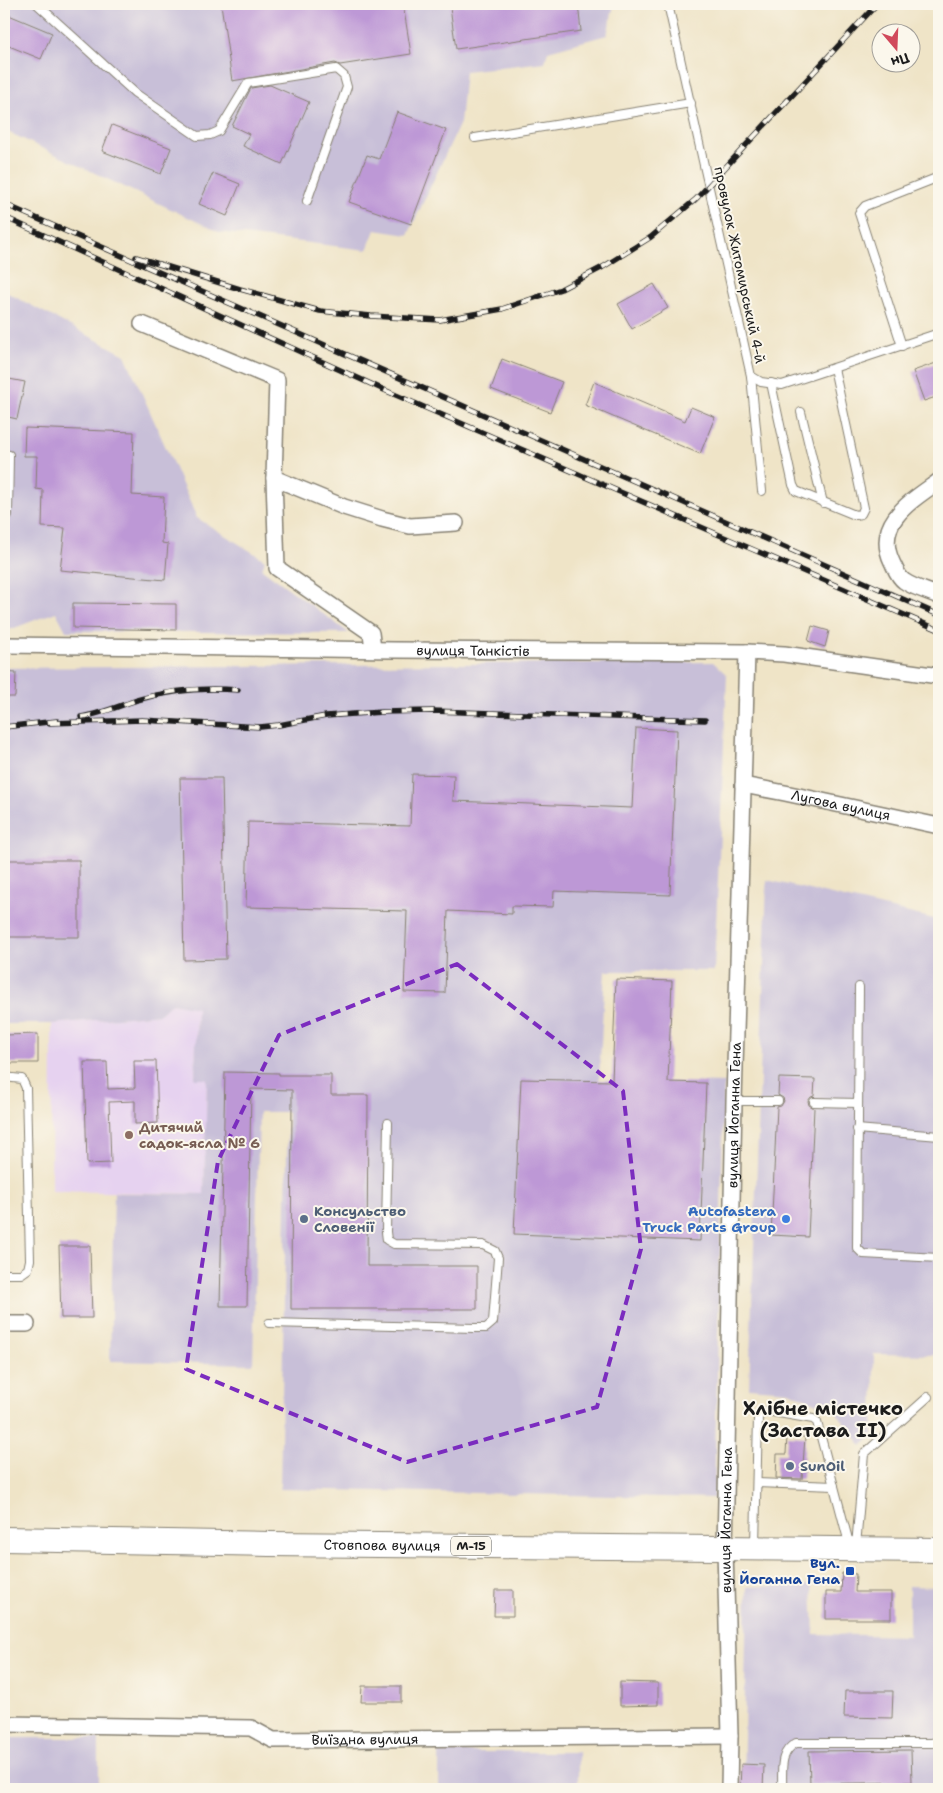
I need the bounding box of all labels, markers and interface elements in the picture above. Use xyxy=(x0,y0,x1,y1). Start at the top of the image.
north arrow xyxy=(870,22,920,72)
text: Пн xyxy=(889,49,912,72)
street label: провулок Житомирський 4-й xyxy=(710,165,770,365)
street label: вулиця Танкістів xyxy=(416,641,530,660)
street label: Лугова вулиця xyxy=(790,786,892,824)
street label: вулиця Йоганна Гена xyxy=(723,1042,745,1188)
place label: Дитячий садок-ясла № 6 xyxy=(139,1118,260,1152)
marker: Дитячий садок-ясла № 6 xyxy=(123,1129,135,1141)
place label: Консульство Словенії xyxy=(314,1202,406,1236)
place label: Autofastera Truck Parts Group xyxy=(642,1202,776,1236)
marker: Консульство Словенії xyxy=(298,1213,310,1225)
marker: Autofastera Truck Parts Group xyxy=(780,1213,792,1225)
district label: Хлібне містечко (Застава ІІ) xyxy=(743,1396,903,1443)
street label: вулиця Йоганна Гена xyxy=(716,1447,736,1593)
place label: SunOil xyxy=(800,1457,845,1475)
marker: SunOil xyxy=(784,1460,796,1472)
street label: Стовпова вулиця xyxy=(323,1535,440,1555)
road number: М-15 xyxy=(451,1536,491,1555)
place label: Вул. Йоганна Гена xyxy=(739,1554,840,1588)
marker: Вул. Йоганна Гена xyxy=(844,1565,856,1577)
street label: Виїздна вулиця xyxy=(311,1730,418,1749)

